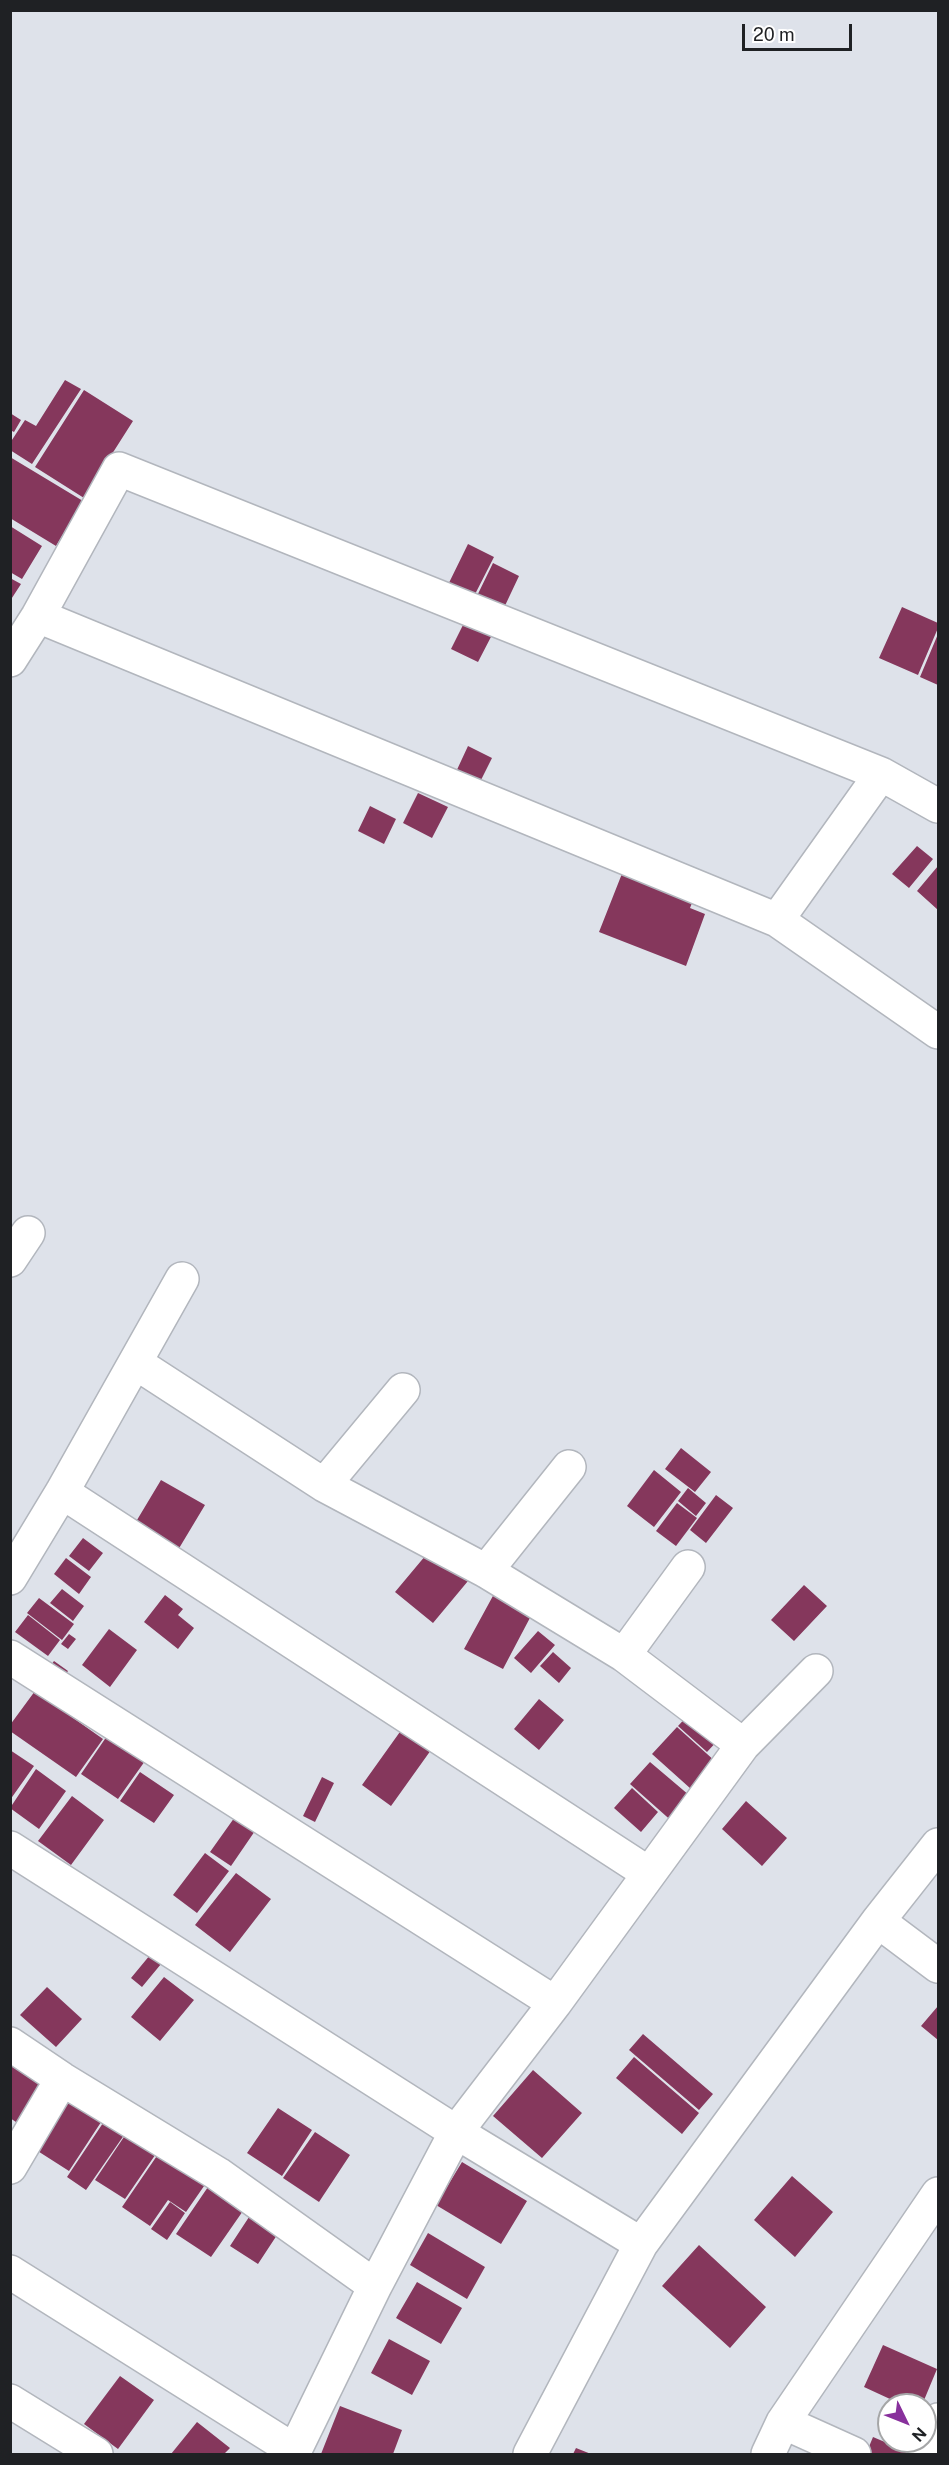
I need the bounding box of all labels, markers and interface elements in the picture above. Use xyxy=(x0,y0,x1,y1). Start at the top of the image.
scale bar xyxy=(745,12,854,50)
text: 20 m xyxy=(753,24,795,45)
north arrow xyxy=(877,2393,937,2453)
text: N xyxy=(908,2423,930,2445)

